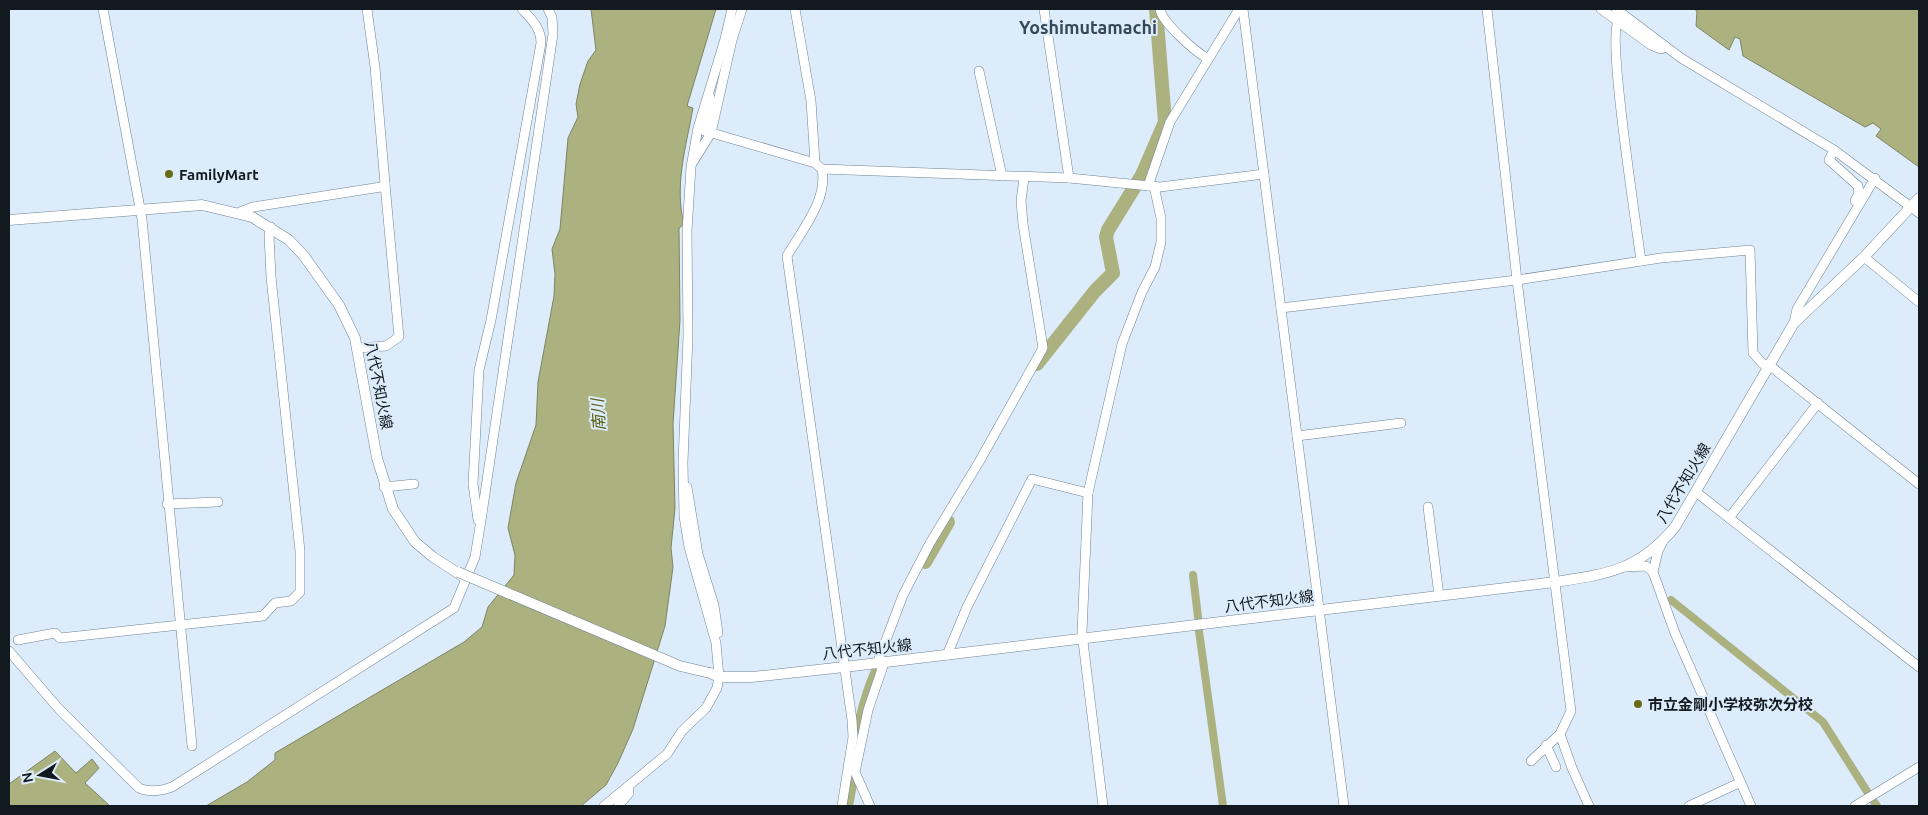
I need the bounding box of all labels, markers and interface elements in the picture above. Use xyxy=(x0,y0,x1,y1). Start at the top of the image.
district label: Yoshimutamachi xyxy=(1019,17,1157,37)
place label: FamilyMart xyxy=(179,166,259,183)
marker: FamilyMart xyxy=(163,168,175,180)
street label: 八代不知火線 xyxy=(362,339,396,431)
water label: 南川 xyxy=(588,396,608,432)
street label: 八代不知火線 xyxy=(1653,440,1713,526)
street label: 八代不知火線 xyxy=(1223,587,1315,615)
street label: 八代不知火線 xyxy=(821,636,913,662)
place label: 市立金剛小学校弥次分校 xyxy=(1648,696,1813,713)
marker: 市立金剛小学校弥次分校 xyxy=(1632,698,1644,710)
north arrow xyxy=(15,750,65,800)
text: N xyxy=(18,771,36,784)

